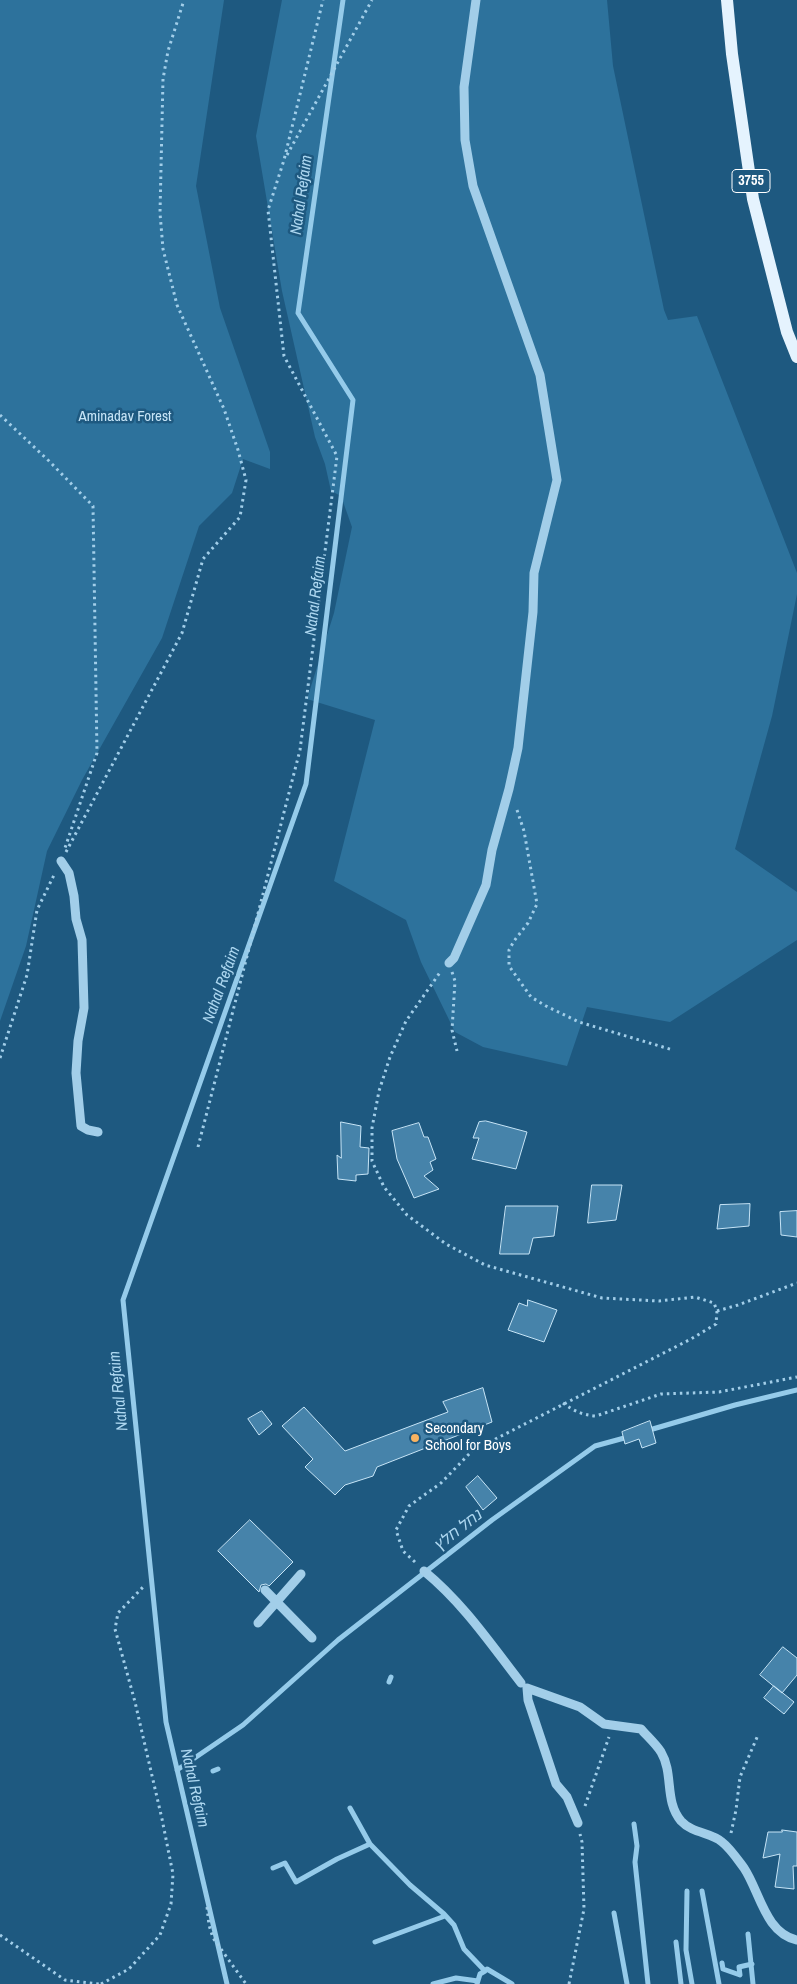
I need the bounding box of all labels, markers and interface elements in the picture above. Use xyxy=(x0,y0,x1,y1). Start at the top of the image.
water label: Nahal Refaim xyxy=(287,154,317,236)
road number: 3755 xyxy=(732,170,770,192)
park label: Aminadav Forest xyxy=(78,408,172,426)
water label: Nahal Refaim xyxy=(302,555,330,637)
water label: Nahal Refaim xyxy=(199,944,245,1026)
water label: Nahal Refaim xyxy=(105,1350,133,1432)
place label: Secondary School for Boys xyxy=(425,1420,511,1455)
marker: Secondary School for Boys xyxy=(409,1432,421,1444)
water label: נחל חלץ xyxy=(430,1506,486,1556)
water label: Nahal Refaim xyxy=(176,1747,212,1829)

